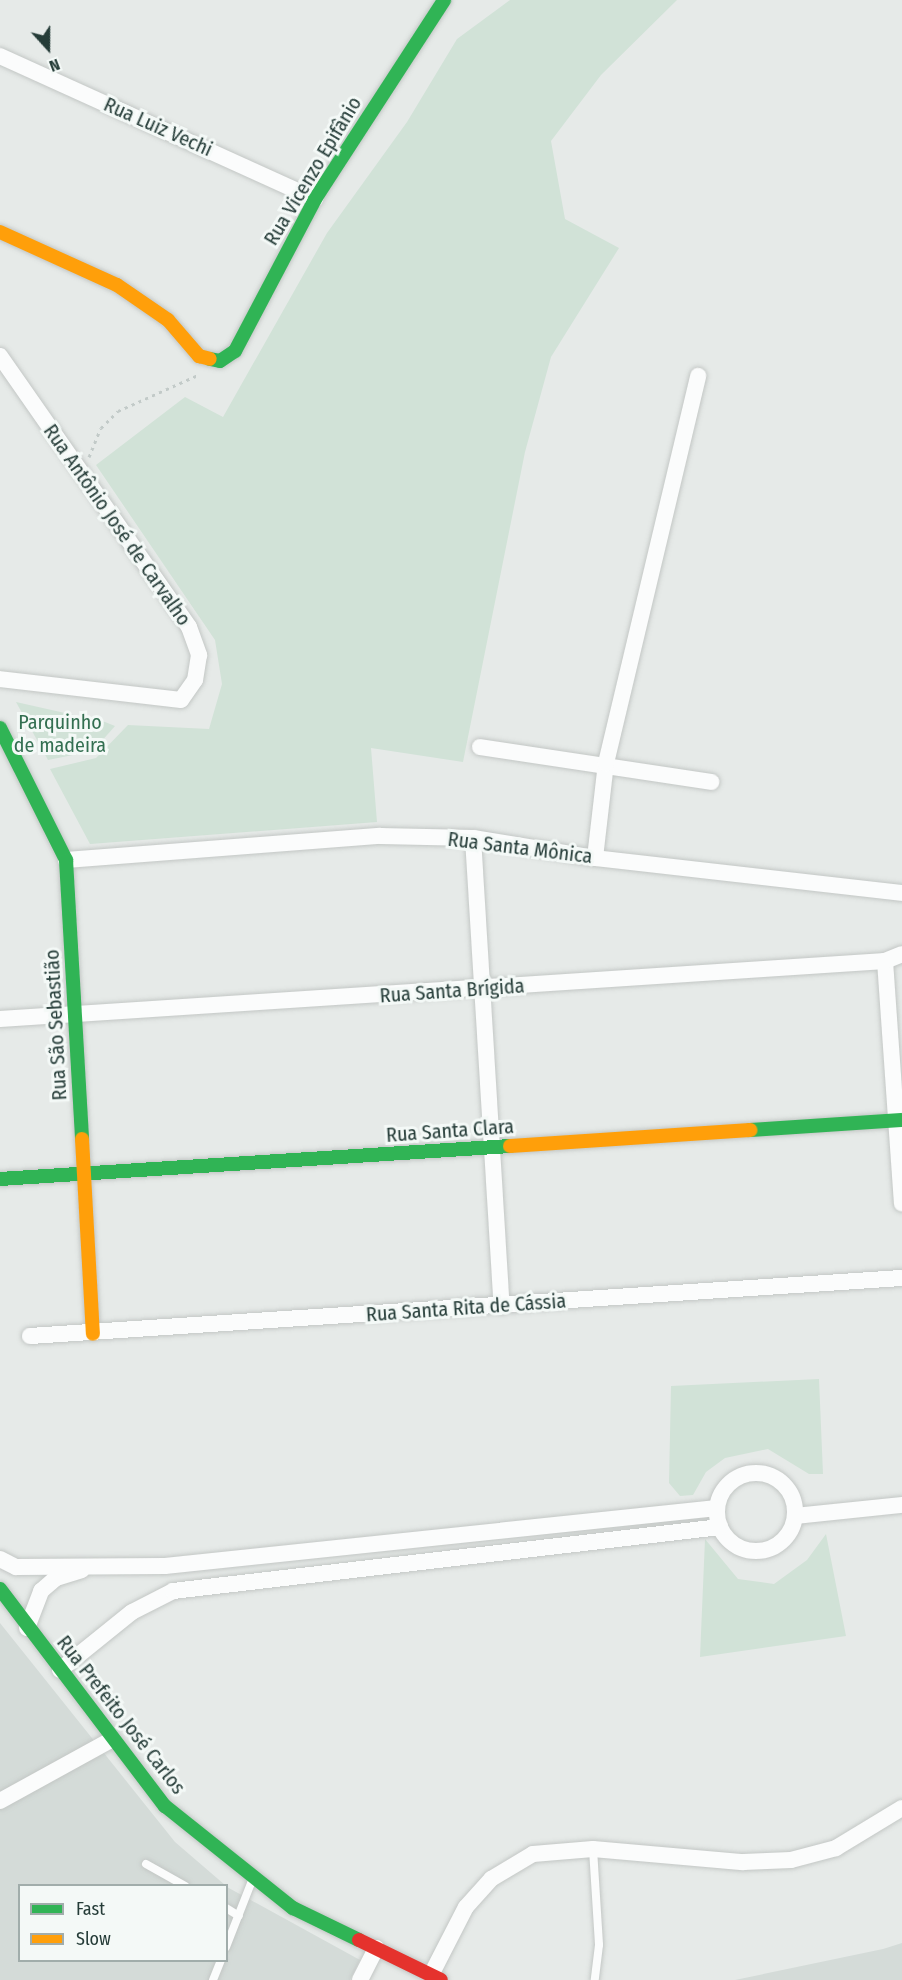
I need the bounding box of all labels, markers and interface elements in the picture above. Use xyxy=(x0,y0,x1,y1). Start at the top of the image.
north arrow xyxy=(18,18,78,78)
text: N xyxy=(47,55,63,76)
street label: Rua Luiz Vechi xyxy=(100,92,216,162)
street label: Rua Vicenzo Epifânio xyxy=(259,92,367,250)
street label: Rua Antônio José de Carvalho xyxy=(38,420,196,630)
park label: Parquinho de madeira xyxy=(14,711,106,758)
street label: Rua Santa Mônica xyxy=(446,827,594,869)
street label: Rua São Sebastião xyxy=(40,949,72,1101)
street label: Rua Santa Brígida xyxy=(379,974,525,1008)
street label: Rua Santa Clara xyxy=(385,1115,515,1147)
street label: Rua Santa Rita de Cássia xyxy=(365,1289,567,1327)
street label: Rua Prefeito José Carlos xyxy=(52,1631,190,1799)
legend xyxy=(18,1884,228,1962)
text: Fast xyxy=(76,1898,105,1920)
text: Slow xyxy=(76,1928,111,1950)

